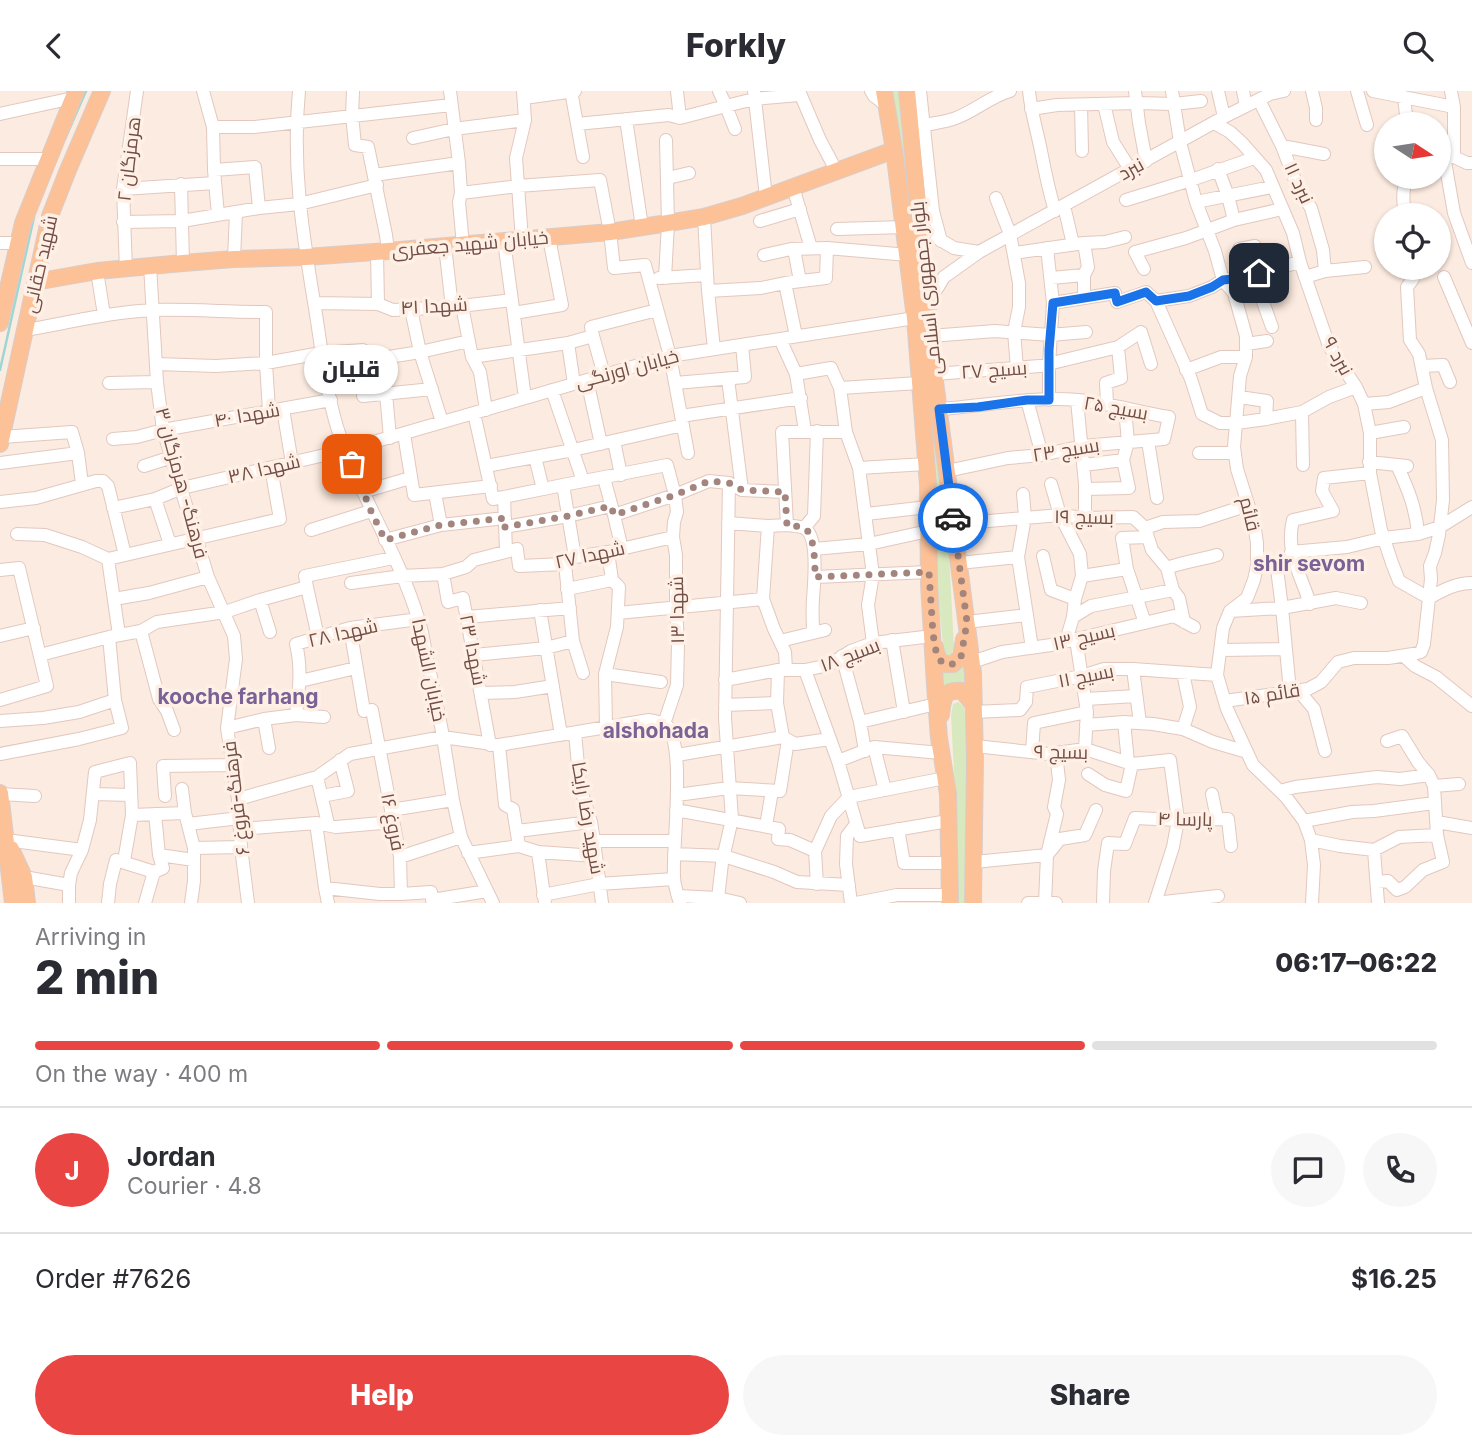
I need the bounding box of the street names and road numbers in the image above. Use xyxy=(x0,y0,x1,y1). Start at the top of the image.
street label: هرمزگان ۲ xyxy=(112,115,146,203)
street label: نبرد xyxy=(1114,153,1148,185)
street label: نبرد ۱۱ xyxy=(1280,159,1318,207)
street label: بلوار جمهوری اسلامی xyxy=(905,200,947,376)
street label: شهید حقانی xyxy=(18,213,62,315)
street label: خیابان شهید جعفری xyxy=(391,226,549,262)
street label: شهدا ۴۱ xyxy=(400,293,468,319)
street label: نبرد ۹ xyxy=(1318,333,1358,379)
street label: خیابان اورنگی xyxy=(573,344,681,394)
street label: بسیج ۲۷ xyxy=(960,356,1028,386)
street label: بسیج ۲۵ xyxy=(1082,391,1150,427)
street label: شهدا ۴۰ xyxy=(212,398,282,432)
street label: فرهنگ- هرمزگان ۳ xyxy=(151,405,213,561)
street label: بسیج ۲۳ xyxy=(1031,433,1101,469)
street label: شهدا ۳۸ xyxy=(226,450,302,488)
street label: قائم xyxy=(1233,494,1265,534)
street label: بسیج ۱۹ xyxy=(1054,505,1114,531)
street label: شهدا ۲۷ xyxy=(553,536,627,574)
street label: شهدا ۱۳ xyxy=(665,576,689,644)
street label: شهدا ۲۳ xyxy=(455,613,491,687)
street label: شهدا ۲۸ xyxy=(306,614,380,652)
street label: خیابان الشهدا xyxy=(407,616,451,724)
street label: بسیج ۱۳ xyxy=(1051,619,1118,657)
street label: بسیج ۱۸ xyxy=(817,633,884,679)
street label: بسیج ۱۱ xyxy=(1056,659,1116,695)
street label: قائم ۱۵ xyxy=(1242,678,1302,712)
street label: فرهنگ-فروغ ۶ xyxy=(218,739,256,856)
street label: بسیج ۹ xyxy=(1034,740,1088,766)
street label: شهید رضا رایکا xyxy=(567,760,609,876)
street label: فروغ ۱۶ xyxy=(374,791,410,853)
street label: پارسا ۴ xyxy=(1157,807,1213,832)

